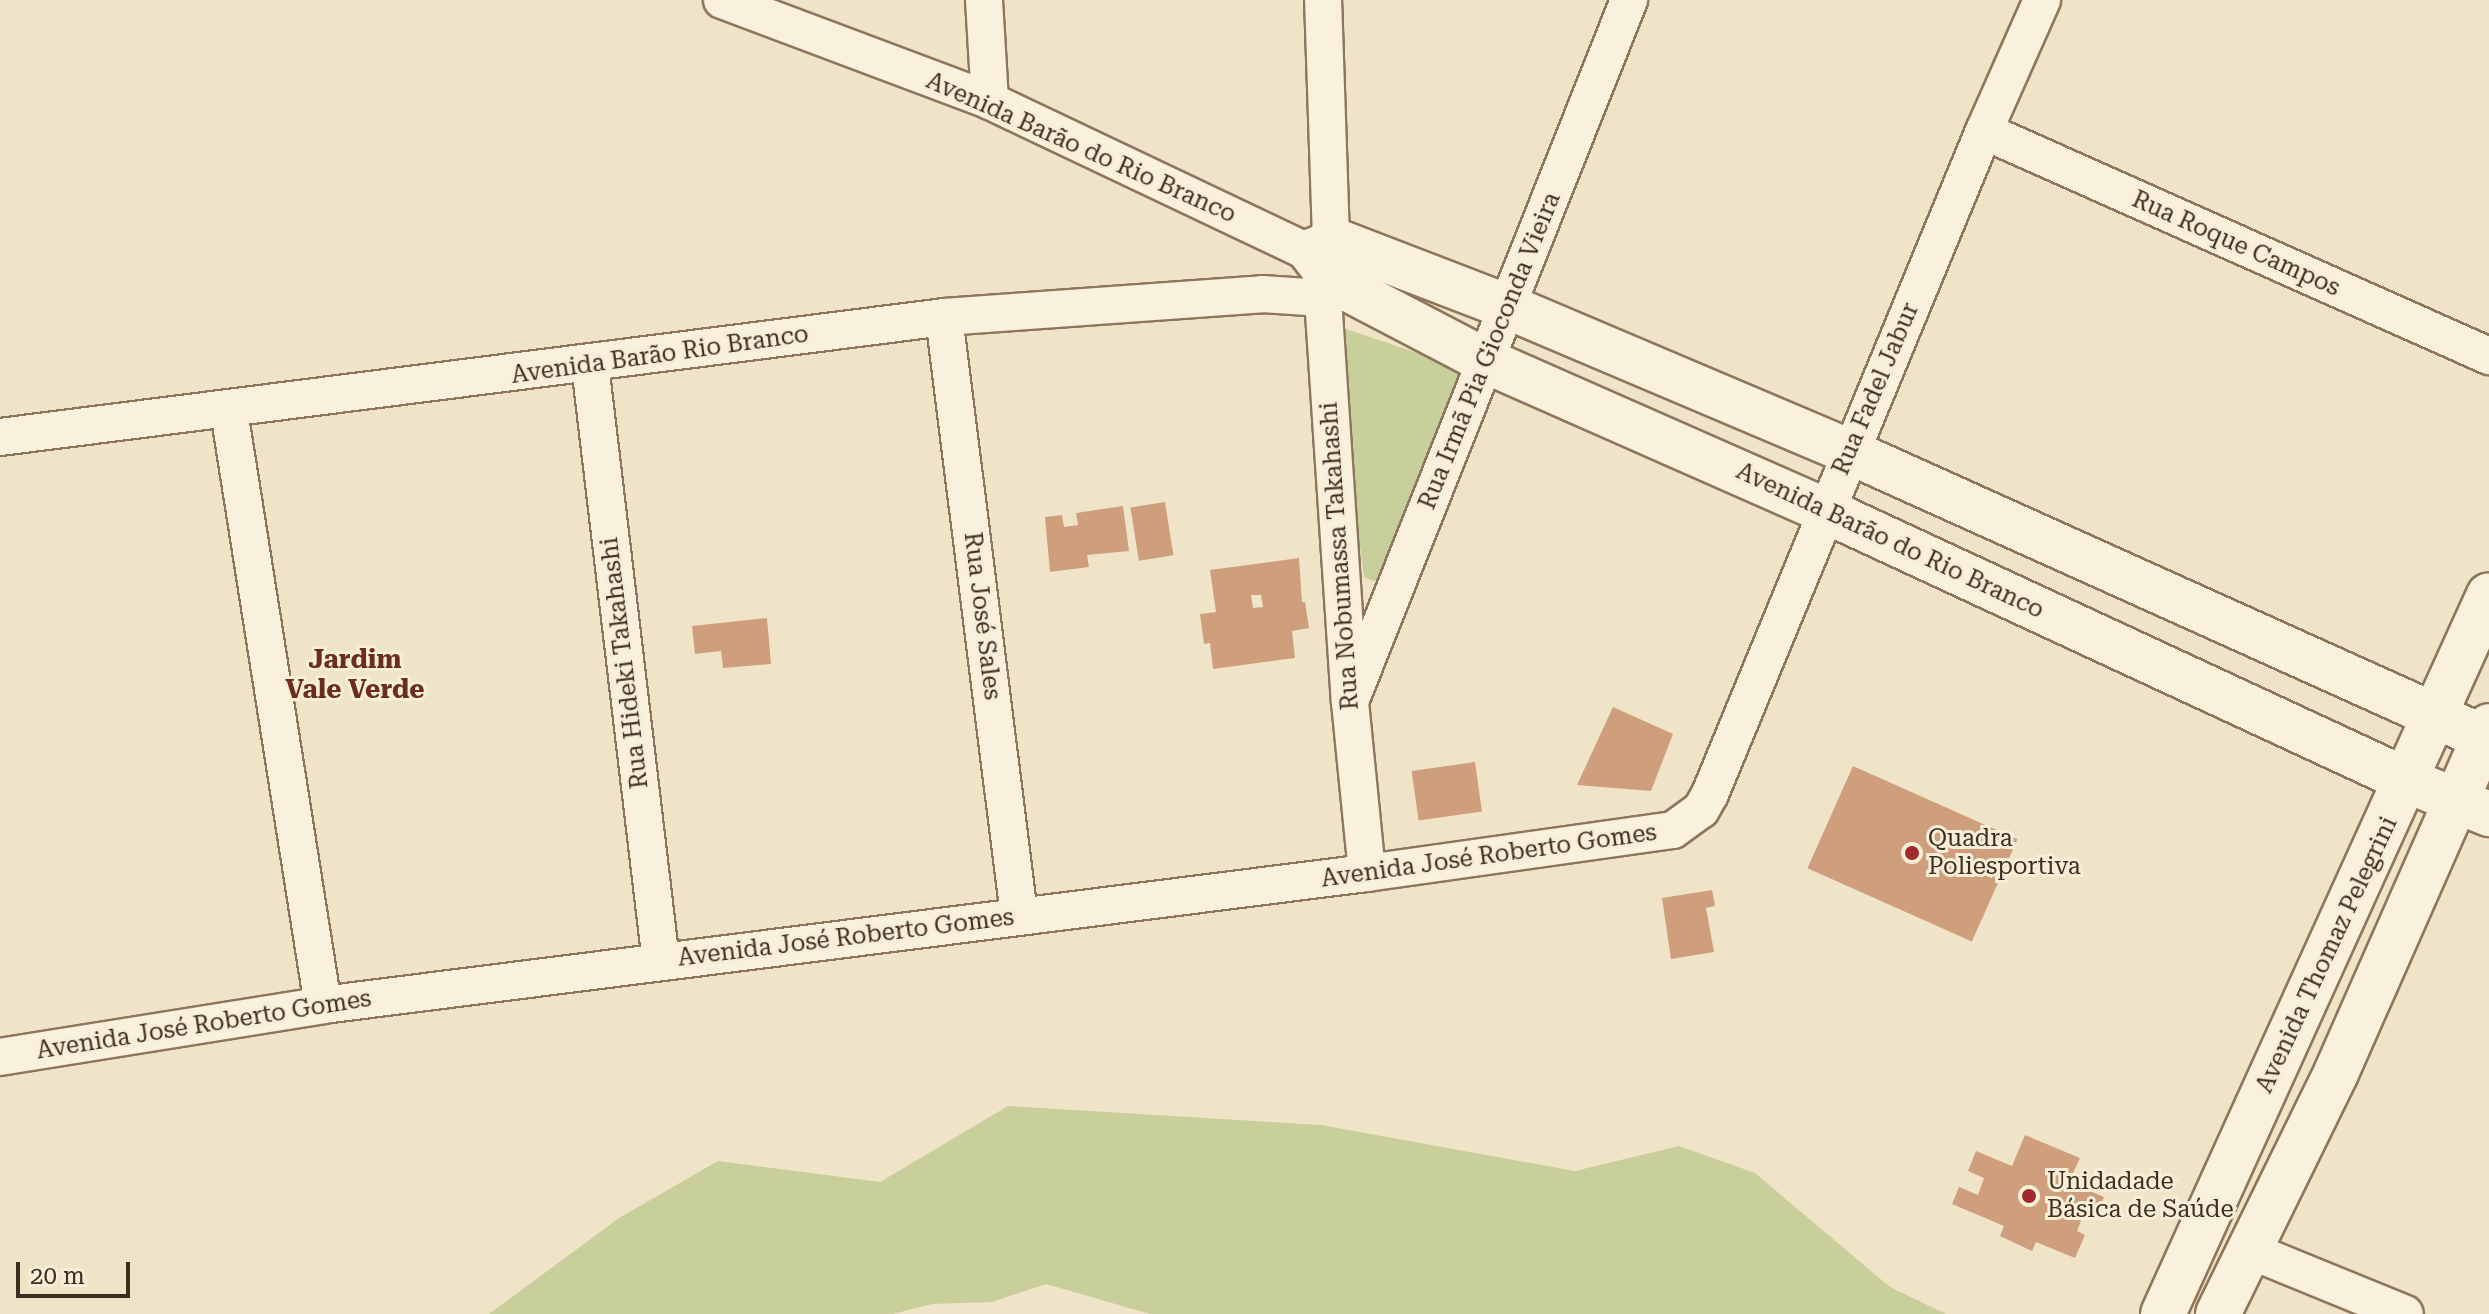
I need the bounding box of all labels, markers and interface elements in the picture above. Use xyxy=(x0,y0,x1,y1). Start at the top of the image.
street label: Avenida Barão do Rio Branco xyxy=(922,67,1240,229)
street label: Rua Roque Campos xyxy=(2127,185,2345,303)
street label: Rua Irmã Pia Gioconda Vieira xyxy=(1413,188,1567,514)
street label: Rua Fadel Jabur xyxy=(1827,299,1925,479)
street label: Avenida Barão Rio Branco xyxy=(510,320,810,390)
street label: Rua Nobumassa Takahashi xyxy=(1315,401,1365,711)
street label: Avenida Barão do Rio Branco xyxy=(1732,457,2048,625)
street label: Rua José Sales xyxy=(957,530,1007,702)
street label: Rua Hideki Takahashi xyxy=(595,536,655,790)
district label: Jardim Vale Verde xyxy=(285,644,425,706)
street label: Avenida Thomaz Pelegrini xyxy=(2250,812,2404,1098)
street label: Avenida José Roberto Gomes xyxy=(1319,818,1659,894)
place label: Quadra Poliesportiva xyxy=(1928,825,2081,881)
marker: Quadra Poliesportiva xyxy=(1903,844,1921,862)
street label: Avenida José Roberto Gomes xyxy=(676,903,1016,973)
street label: Avenida José Roberto Gomes xyxy=(35,984,373,1066)
place label: Unidadade Básica de Saúde xyxy=(2047,1168,2234,1224)
marker: Unidadade Básica de Saúde xyxy=(2018,1185,2040,1207)
scale bar xyxy=(20,1246,134,1296)
text: 20 m xyxy=(30,1262,85,1290)

